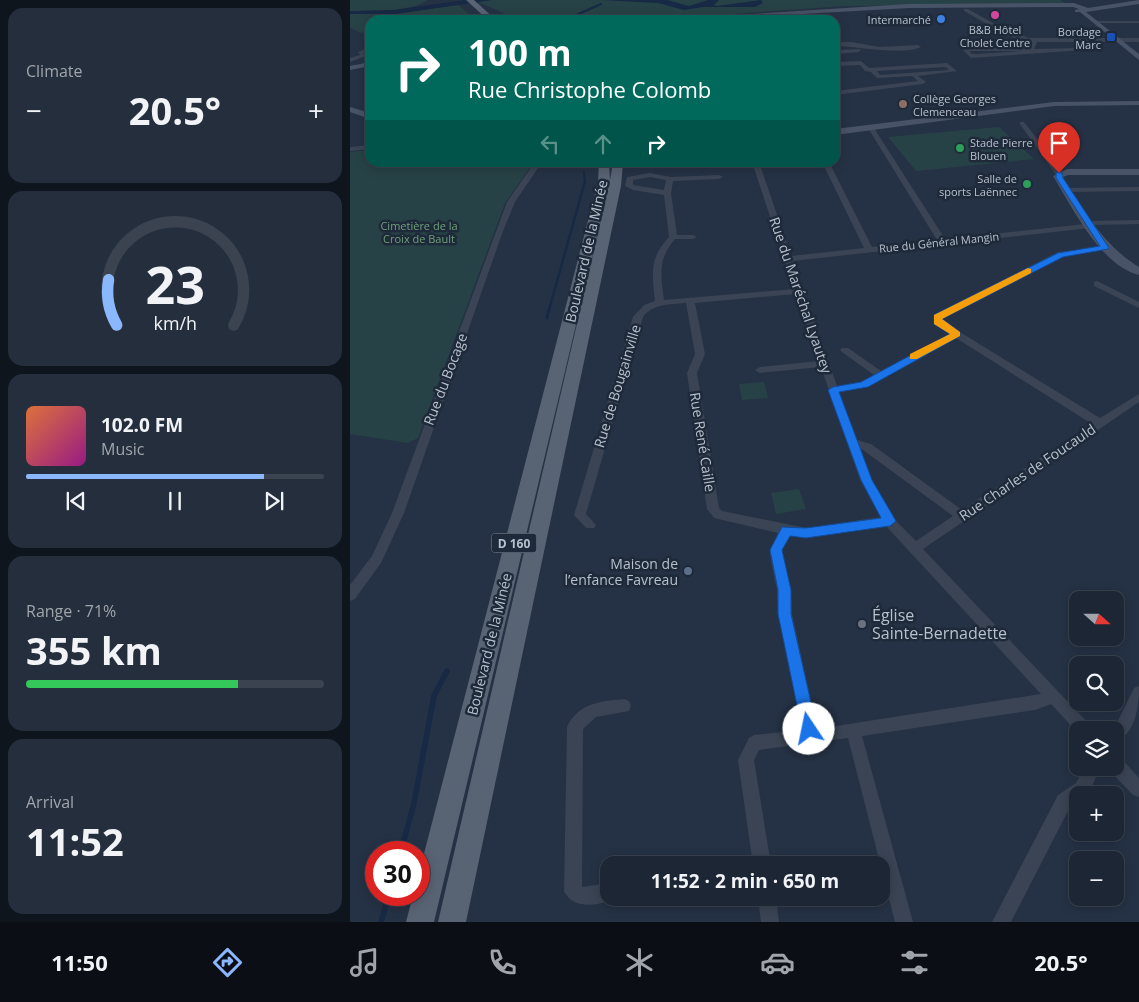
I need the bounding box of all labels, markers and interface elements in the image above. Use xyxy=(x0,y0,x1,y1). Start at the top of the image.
marker: B&B Hôtel Cholet Centre xyxy=(989,9,1001,21)
place label: Intermarché xyxy=(868,12,931,27)
marker: Intermarché xyxy=(935,13,947,25)
place label: B&B Hôtel Cholet Centre xyxy=(960,22,1030,50)
place label: Bordage Marc xyxy=(1058,24,1101,52)
text: 100 m xyxy=(468,29,572,76)
marker: Bordage Marc xyxy=(1105,31,1117,43)
icon: right xyxy=(385,35,450,100)
text: Climate xyxy=(26,60,83,82)
text: Rue Christophe Colomb xyxy=(468,74,711,104)
text: 20.5° xyxy=(129,84,221,136)
text: − xyxy=(26,91,42,129)
text: + xyxy=(308,91,324,129)
place label: Collège Georges Clemenceau xyxy=(913,91,996,119)
marker: Collège Georges Clemenceau xyxy=(897,98,909,110)
pin xyxy=(1038,122,1080,173)
icon: arrive xyxy=(1045,129,1073,157)
icon: left xyxy=(536,130,564,158)
icon: ahead xyxy=(589,130,617,158)
icon: right xyxy=(642,130,670,158)
place label: Stade Pierre Blouen xyxy=(970,135,1033,163)
marker: Stade Pierre Blouen xyxy=(954,142,966,154)
place label: Salle de sports Laënnec xyxy=(939,171,1017,199)
street label: Boulevard de la Minée xyxy=(560,178,612,324)
marker: Salle de sports Laënnec xyxy=(1021,178,1033,190)
street label: Rue du Maréchal Lyautey xyxy=(765,214,837,377)
park label: Cimetière de la Croix de Bault xyxy=(380,218,458,246)
street label: Rue du Général Mangin xyxy=(878,228,1000,256)
text: 23 xyxy=(145,248,205,319)
text: km/h xyxy=(153,311,197,335)
street label: Rue de Bougainville xyxy=(589,322,645,450)
street label: Rue du Bocage xyxy=(419,330,471,428)
street label: Rue René Caille xyxy=(686,391,720,493)
text: 102.0 FM xyxy=(101,412,183,438)
street label: Rue Charles de Foucauld xyxy=(955,419,1099,525)
text: Music xyxy=(101,438,145,460)
icon: previous xyxy=(62,487,90,515)
icon: pause xyxy=(161,487,189,515)
icon: next xyxy=(260,487,288,515)
road number: D 160 xyxy=(492,534,536,552)
place label: Maison de l’enfance Favreau xyxy=(564,554,678,589)
marker: Maison de l’enfance Favreau xyxy=(682,565,694,577)
street label: Boulevard de la Minée xyxy=(462,571,516,717)
north arrow xyxy=(1069,591,1124,646)
map controls xyxy=(1069,591,1124,906)
text: Range · 71% xyxy=(26,600,116,622)
place label: Église Sainte-Bernadette xyxy=(872,604,1007,644)
marker: Église Sainte-Bernadette xyxy=(856,618,868,630)
text: 355 km xyxy=(26,624,162,676)
button: search xyxy=(1069,656,1124,711)
position arrow xyxy=(782,702,834,754)
button: layers xyxy=(1069,721,1124,776)
button: + xyxy=(1069,786,1124,841)
text: Arrival xyxy=(26,791,74,813)
text: 11:52 xyxy=(26,815,124,867)
speed limit sign: 30 xyxy=(365,841,430,906)
button: − xyxy=(1069,851,1124,906)
text: 11:52 · 2 min · 650 m xyxy=(651,868,839,894)
icon: directions xyxy=(210,945,245,980)
icon: music xyxy=(347,945,382,980)
icon: phone xyxy=(485,945,520,980)
icon: climate xyxy=(622,945,657,980)
icon: car xyxy=(760,945,795,980)
icon: filters xyxy=(897,945,932,980)
text: 11:50 xyxy=(51,947,108,977)
text: 20.5° xyxy=(1034,947,1088,977)

